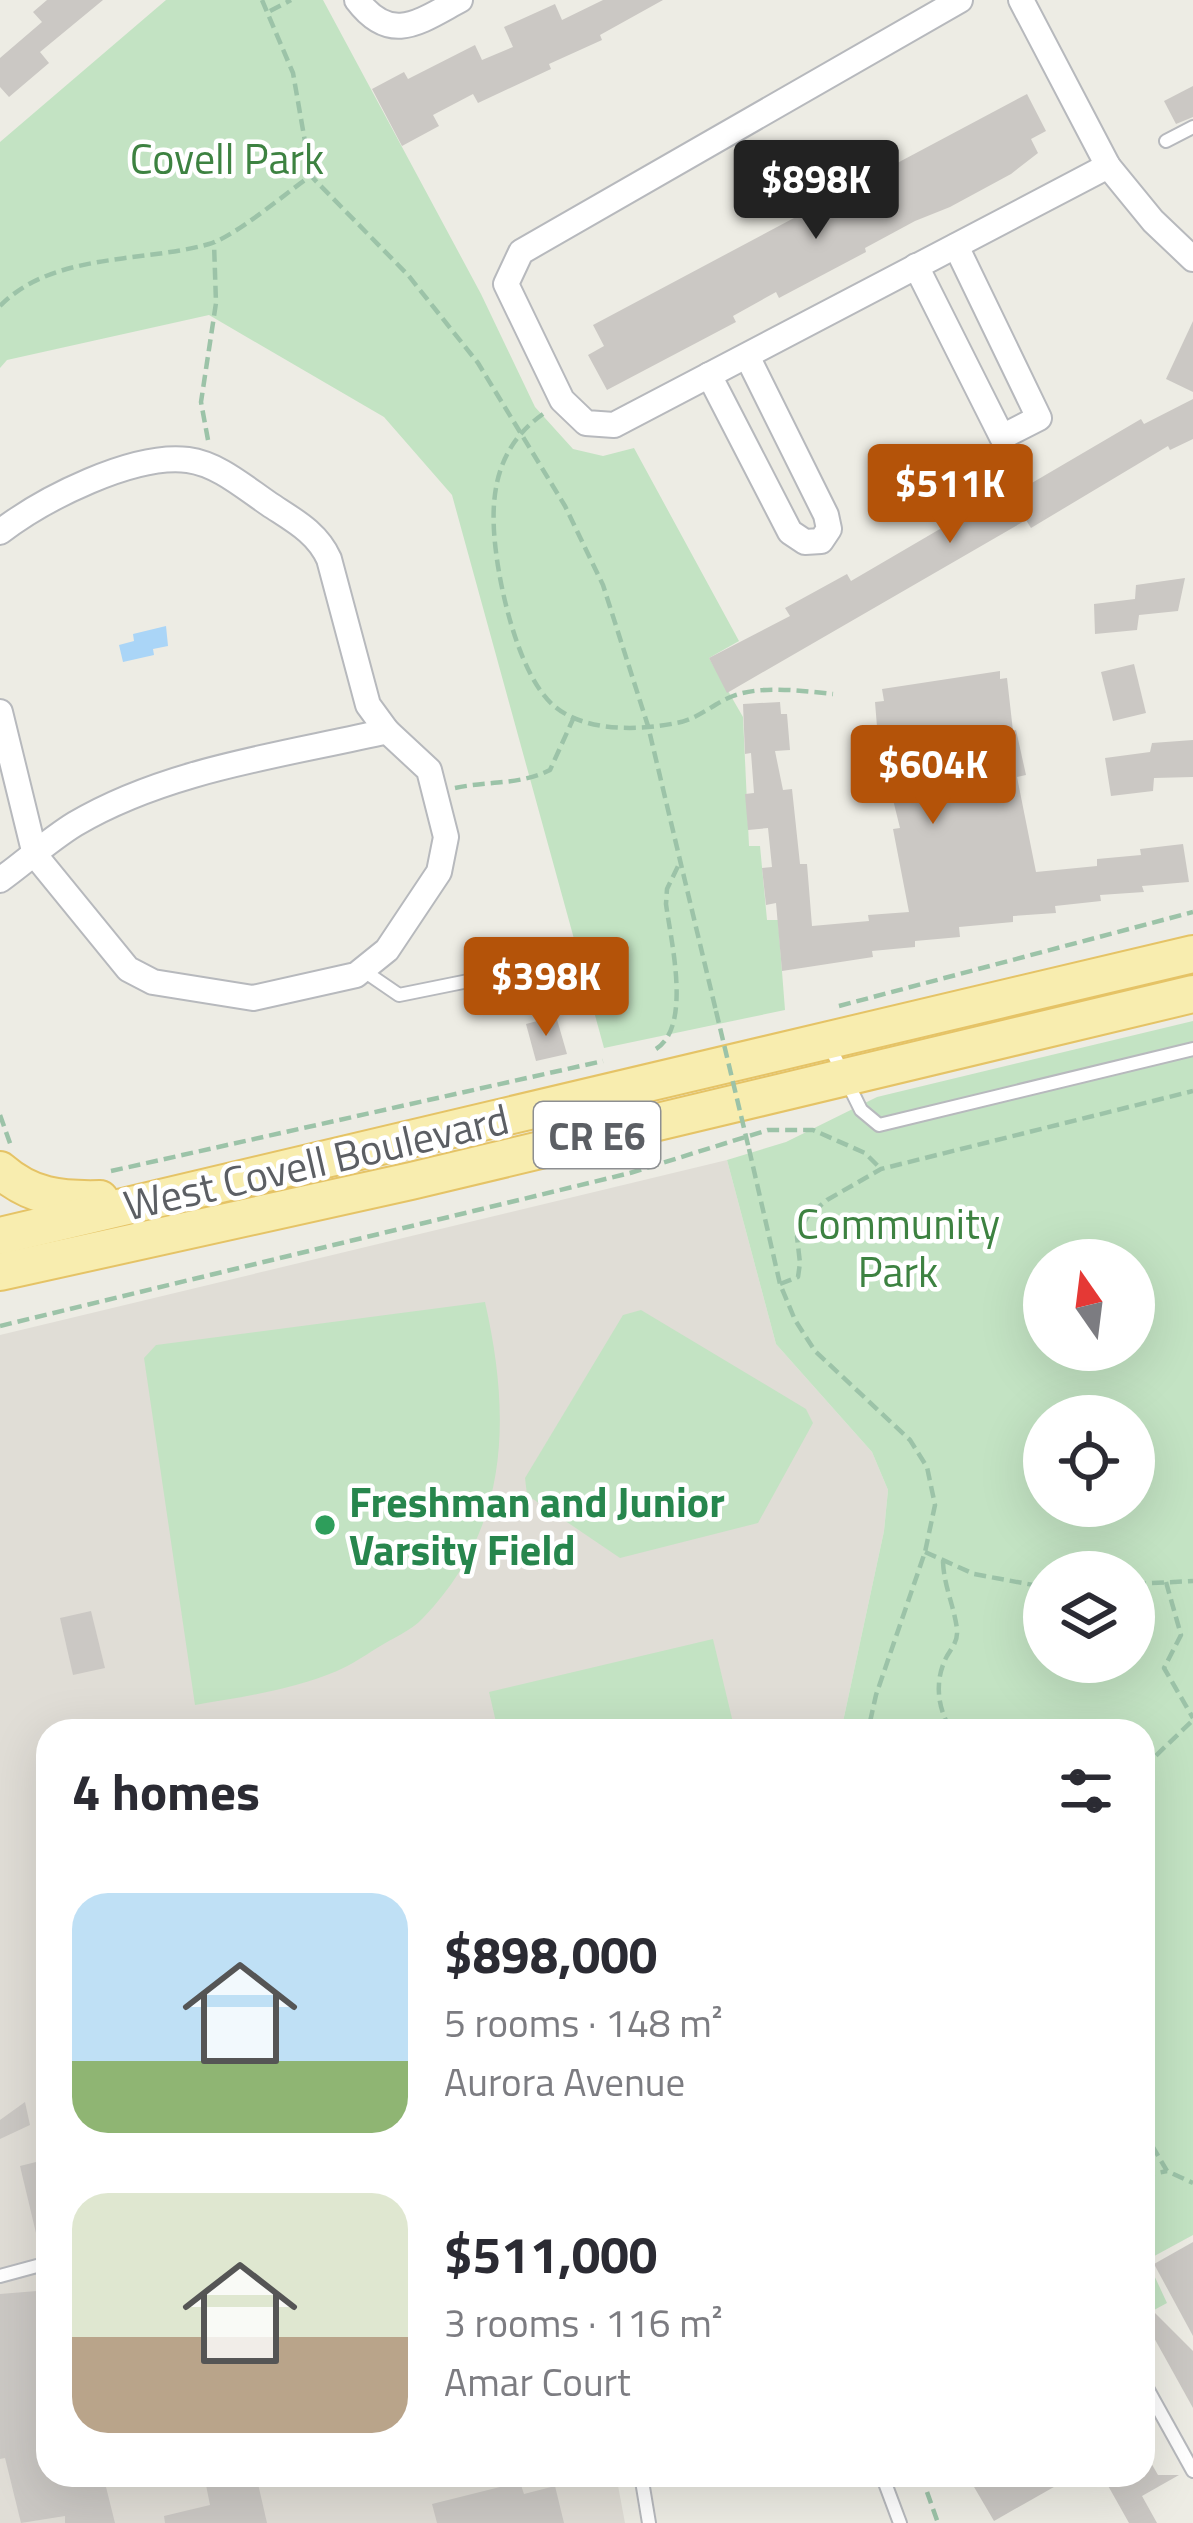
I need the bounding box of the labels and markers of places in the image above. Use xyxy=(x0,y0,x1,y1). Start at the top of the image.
pin: $898K xyxy=(732,140,900,242)
pin: $511K xyxy=(866,444,1034,546)
pin: $604K xyxy=(849,725,1017,827)
pin: $398K xyxy=(462,937,630,1039)
place label: Freshman and Junior Varsity Field xyxy=(349,1469,725,1581)
marker: Freshman and Junior Varsity Field xyxy=(312,1512,338,1538)

